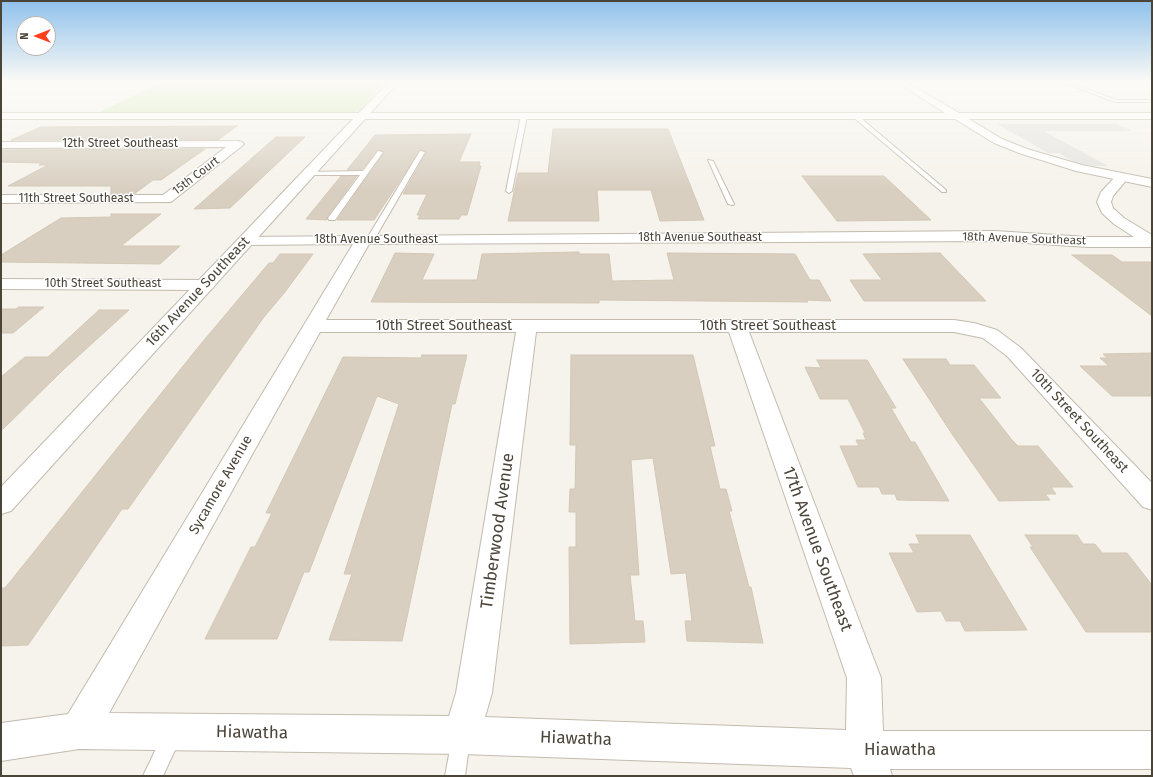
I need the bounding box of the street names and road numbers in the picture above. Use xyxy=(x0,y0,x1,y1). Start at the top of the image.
street label: 12th Street Southeast xyxy=(62,137,178,151)
street label: 15th Court xyxy=(170,154,222,198)
street label: 11th Street Southeast xyxy=(18,192,134,206)
street label: 18th Avenue Southeast xyxy=(962,230,1086,248)
street label: 18th Avenue Southeast xyxy=(638,231,762,245)
street label: 16th Avenue Southeast xyxy=(143,233,253,351)
street label: 18th Avenue Southeast xyxy=(314,233,438,247)
street label: 10th Street Southeast xyxy=(45,277,161,291)
street label: 10th Street Southeast xyxy=(376,318,512,334)
street label: 10th Street Southeast xyxy=(700,318,836,334)
street label: 10th Street Southeast xyxy=(1026,365,1132,477)
street label: Sycamore Avenue xyxy=(186,433,256,537)
street label: Timberwood Avenue xyxy=(477,452,519,610)
street label: 17th Avenue Southeast xyxy=(778,464,856,634)
street label: Hiawatha xyxy=(216,722,288,744)
street label: Hiawatha xyxy=(540,728,612,750)
street label: Hiawatha xyxy=(864,740,936,760)

